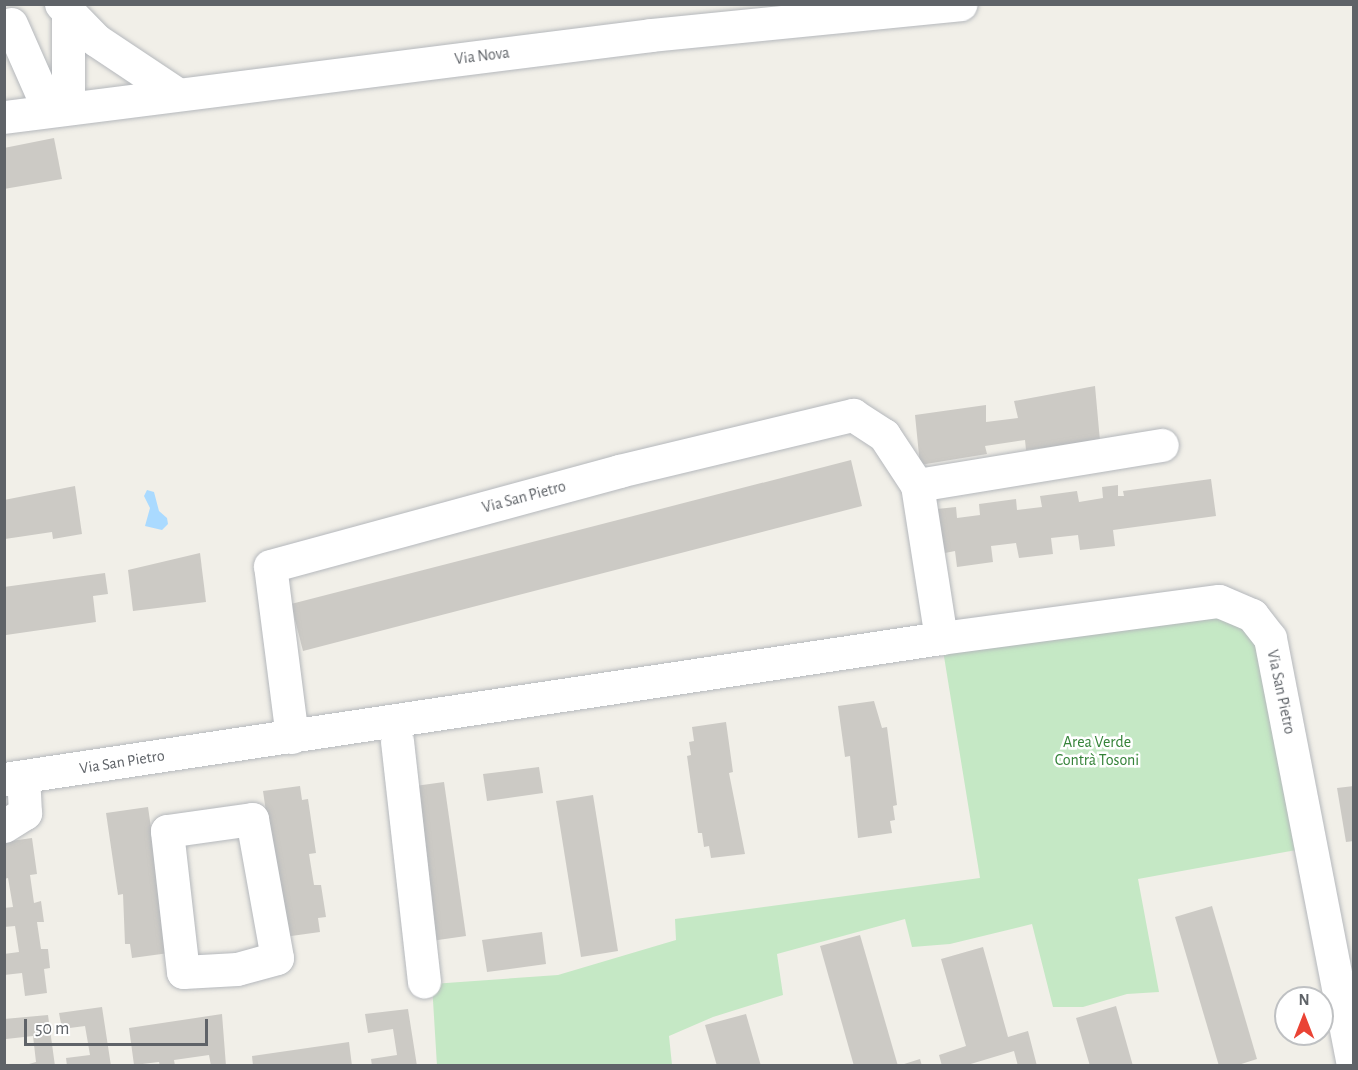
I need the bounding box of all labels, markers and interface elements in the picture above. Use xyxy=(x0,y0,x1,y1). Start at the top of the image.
street label: Via Nova xyxy=(453,43,511,69)
street label: Via San Pietro xyxy=(480,477,568,517)
street label: Via San Pietro xyxy=(1263,648,1299,736)
park label: Area Verde Contrà Tosoni xyxy=(1055,732,1139,770)
street label: Via San Pietro xyxy=(78,746,166,778)
north arrow xyxy=(1274,986,1334,1046)
text: N xyxy=(1298,992,1310,1008)
scale bar xyxy=(27,1007,212,1045)
text: 50 m xyxy=(35,1020,69,1038)

